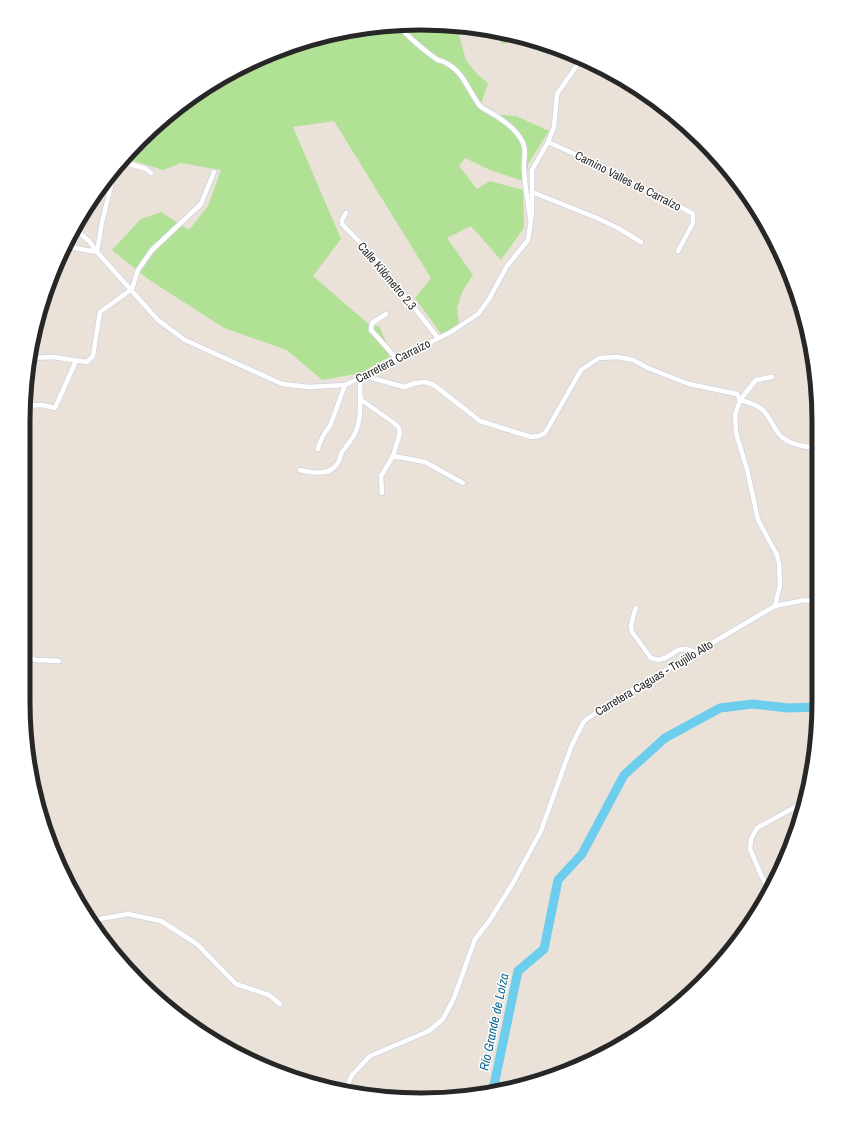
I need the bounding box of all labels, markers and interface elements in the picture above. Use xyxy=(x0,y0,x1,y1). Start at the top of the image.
street label: Camino Valles de Carraízo xyxy=(572,147,684,215)
street label: Calle Kilómetro 2.3 xyxy=(354,239,420,313)
street label: Carretera Carraízo xyxy=(353,335,433,387)
street label: Carretera Caguas - Trujillo Alto xyxy=(592,636,716,720)
water label: Río Grande de Loíza xyxy=(475,972,513,1072)

